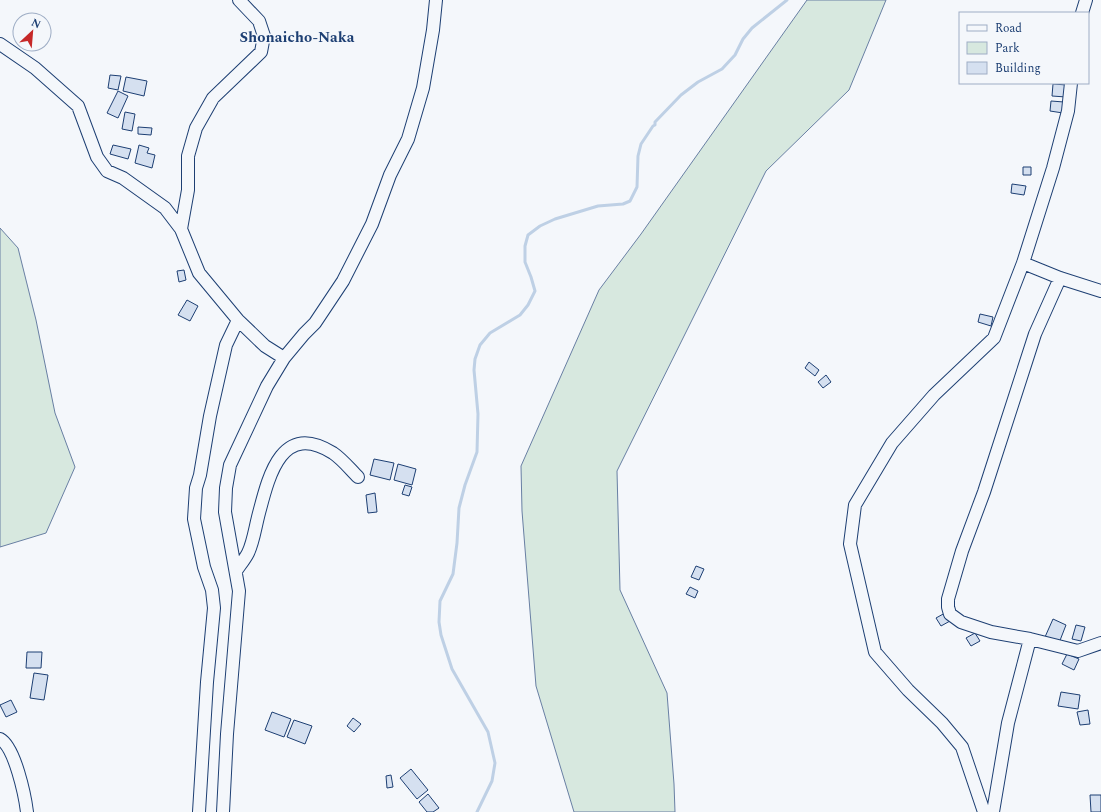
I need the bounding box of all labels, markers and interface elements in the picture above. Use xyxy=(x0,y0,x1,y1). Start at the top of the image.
north arrow xyxy=(12,12,52,52)
legend xyxy=(959,12,1089,84)
text: N xyxy=(28,14,44,33)
text: Road xyxy=(995,19,1022,38)
district label: Shonaicho-Naka xyxy=(240,26,355,49)
text: Park xyxy=(995,39,1020,58)
text: Building xyxy=(995,59,1041,78)

